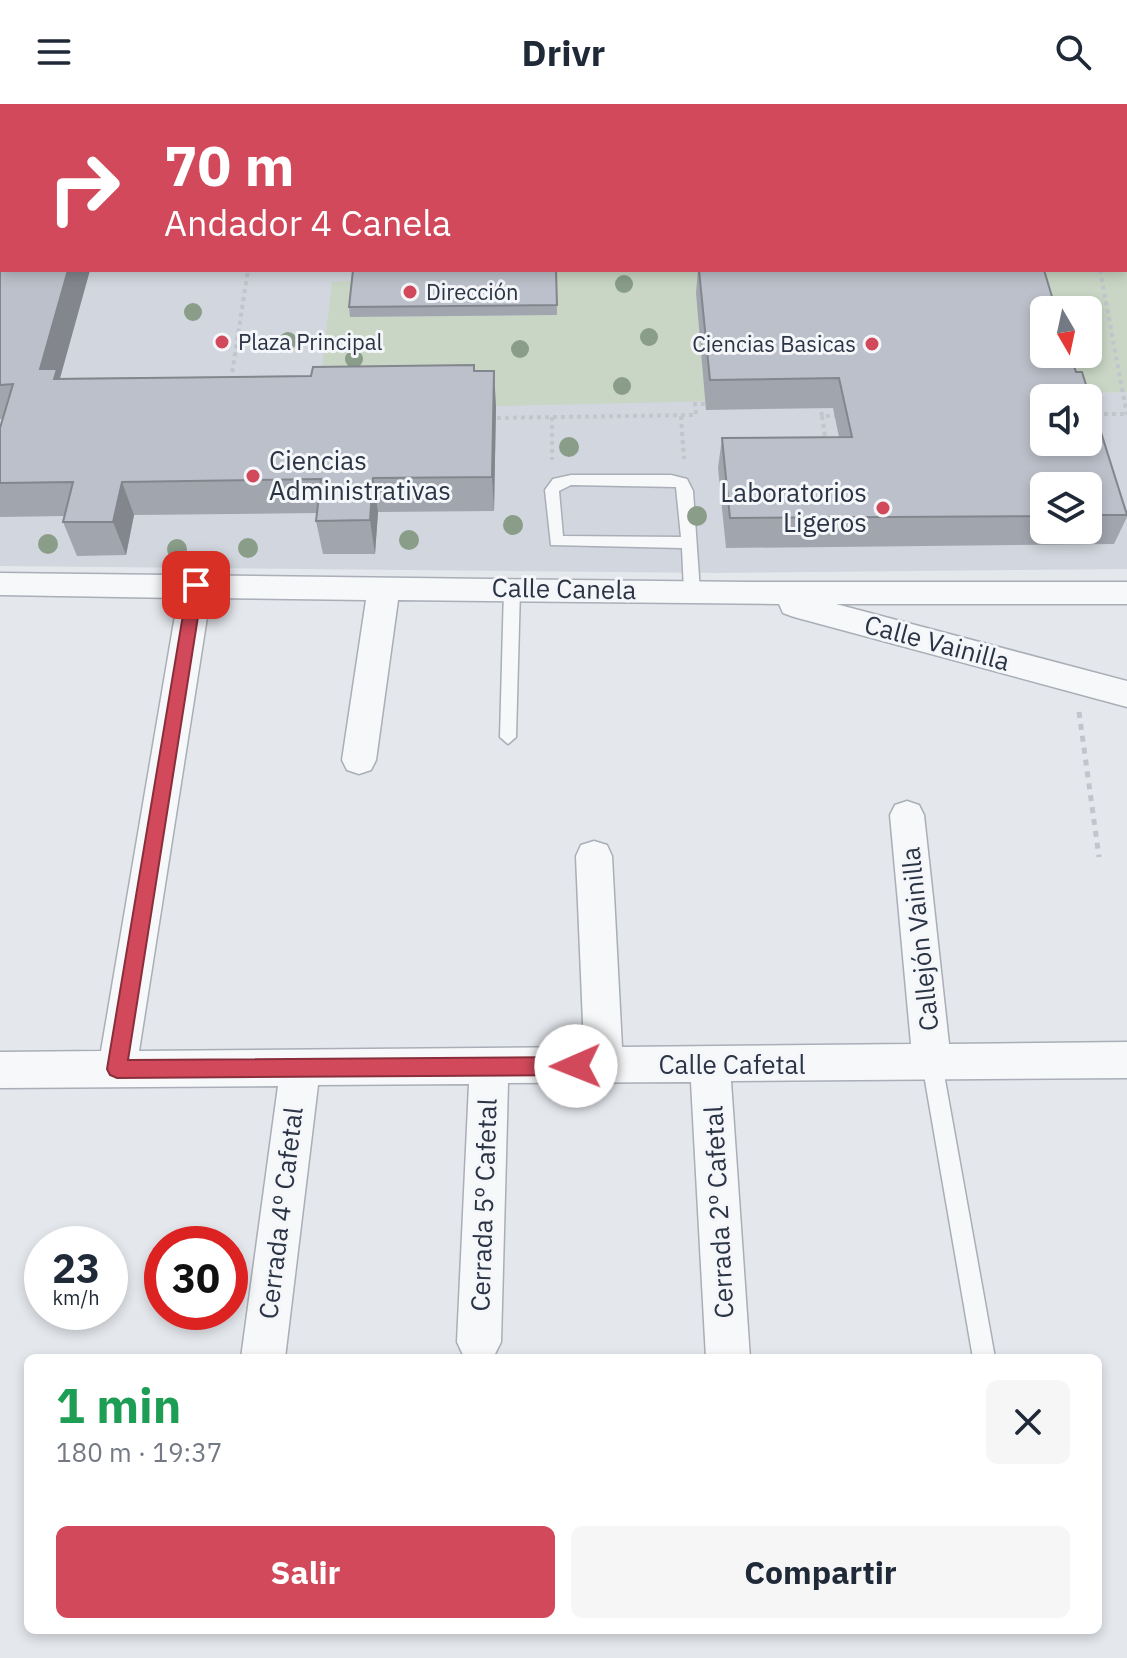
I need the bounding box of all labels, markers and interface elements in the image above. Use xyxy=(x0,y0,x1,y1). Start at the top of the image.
text: Drivr xyxy=(522,29,605,76)
icon: menu xyxy=(32,30,76,74)
icon: search xyxy=(1051,30,1095,74)
text: 70 m xyxy=(164,129,294,201)
icon: right xyxy=(32,136,136,240)
text: Andador 4 Canela xyxy=(164,199,451,246)
place label: Dirección xyxy=(426,277,519,306)
marker: Dirección xyxy=(401,283,419,301)
north arrow xyxy=(1030,296,1102,368)
map controls xyxy=(1030,296,1102,544)
place label: Plaza Principal xyxy=(238,327,382,356)
place label: Ciencias Basicas xyxy=(692,329,856,358)
marker: Plaza Principal xyxy=(213,333,231,351)
marker: Ciencias Basicas xyxy=(863,335,881,353)
button: sound xyxy=(1030,384,1102,456)
place label: Ciencias Administrativas xyxy=(269,443,451,507)
marker: Ciencias Administrativas xyxy=(244,467,262,485)
button: layers xyxy=(1030,472,1102,544)
place label: Laboratorios Ligeros xyxy=(720,475,867,539)
marker: Laboratorios Ligeros xyxy=(874,499,892,517)
pin xyxy=(162,551,230,619)
icon: arrive xyxy=(174,563,218,607)
street label: Calle Canela xyxy=(491,570,637,606)
street label: Calle Vainilla xyxy=(861,606,1014,678)
street label: Callejón Vainilla xyxy=(892,845,946,1033)
position arrow xyxy=(534,1024,618,1108)
street label: Calle Cafetal xyxy=(658,1047,806,1081)
street label: Cerrada 5º Cafetal xyxy=(462,1098,504,1312)
street label: Cerrada 4º Cafetal xyxy=(250,1105,310,1321)
street label: Cerrada 2º Cafetal xyxy=(695,1105,741,1319)
speed limit sign: 30 xyxy=(144,1226,248,1330)
text: 23 xyxy=(52,1242,100,1294)
text: km/h xyxy=(52,1284,100,1311)
text: 1 min xyxy=(56,1374,181,1436)
button: close xyxy=(986,1380,1070,1464)
text: 180 m · 19:37 xyxy=(56,1435,222,1469)
button: Salir xyxy=(56,1526,555,1618)
button: Compartir xyxy=(571,1526,1070,1618)

